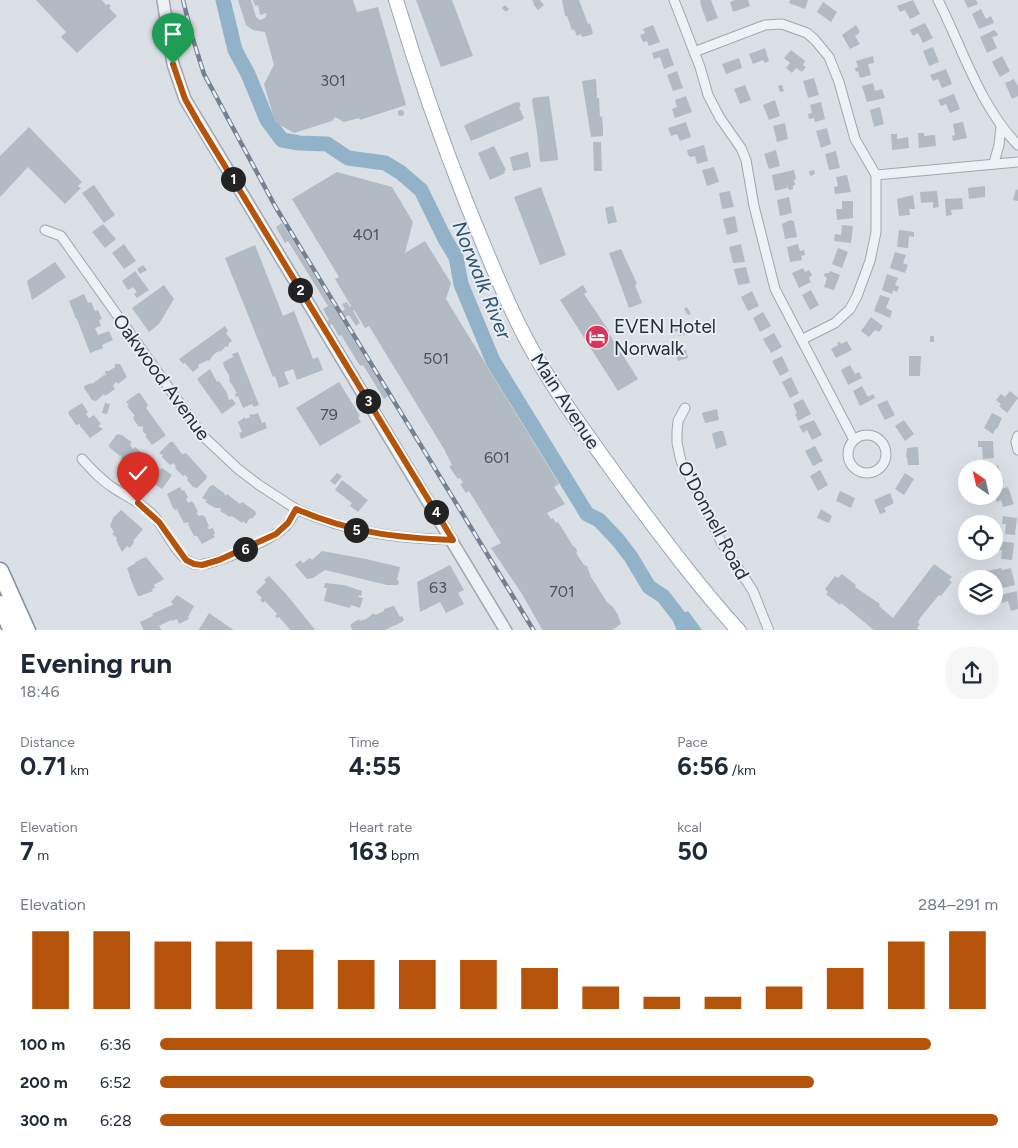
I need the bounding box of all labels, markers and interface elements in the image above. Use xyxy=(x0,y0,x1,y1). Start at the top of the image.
pin xyxy=(152,13,194,64)
icon: arrive xyxy=(159,20,187,48)
house number: 301 xyxy=(320,71,346,90)
pin: 1 xyxy=(220,166,246,192)
text: 1 xyxy=(231,171,236,188)
water label: Norwalk River xyxy=(447,217,517,344)
house number: 401 xyxy=(353,225,379,244)
pin: 2 xyxy=(288,278,312,302)
text: 2 xyxy=(296,282,305,299)
street label: Oakwood Avenue xyxy=(108,310,215,445)
place label: EVEN Hotel Norwalk xyxy=(614,315,716,360)
hotel icon: EVEN Hotel Norwalk xyxy=(584,324,610,350)
house number: 501 xyxy=(423,349,449,368)
street label: Main Avenue xyxy=(526,349,605,454)
pin: 3 xyxy=(356,388,380,414)
text: 3 xyxy=(365,393,372,410)
house number: 79 xyxy=(320,405,338,424)
house number: 601 xyxy=(484,448,510,467)
pin xyxy=(117,452,159,503)
street label: O'Donnell Road xyxy=(673,457,754,583)
icon: check xyxy=(124,459,152,487)
north arrow xyxy=(958,460,1002,505)
map controls xyxy=(958,460,1003,615)
pin: 4 xyxy=(424,500,448,524)
text: 4 xyxy=(432,504,441,521)
button: locate xyxy=(958,515,1003,560)
pin: 5 xyxy=(344,518,368,542)
text: 5 xyxy=(352,522,361,539)
pin: 6 xyxy=(232,536,258,562)
text: 6 xyxy=(241,541,250,558)
button: layers xyxy=(958,570,1003,615)
house number: 63 xyxy=(429,578,447,597)
house number: 701 xyxy=(549,582,575,601)
text: Evening run xyxy=(20,646,172,680)
button: share xyxy=(946,647,998,699)
text: 18:46 xyxy=(20,682,59,701)
text: Distance xyxy=(20,734,75,751)
text: Time xyxy=(349,734,379,751)
text: Pace xyxy=(677,734,708,751)
text: 0.71 xyxy=(20,751,67,781)
text: 4:55 xyxy=(349,751,401,781)
text: 6:56 xyxy=(677,751,728,781)
text: km xyxy=(67,762,89,779)
text: /km xyxy=(728,762,756,779)
text: Elevation xyxy=(20,819,78,836)
text: Heart rate xyxy=(349,819,412,836)
text: kcal xyxy=(677,819,702,836)
text: 7 xyxy=(20,836,34,866)
text: 163 xyxy=(349,836,388,866)
text: 50 xyxy=(677,836,708,866)
text: m xyxy=(34,847,49,864)
text: bpm xyxy=(388,847,419,864)
text: Elevation xyxy=(20,895,86,914)
text: 284–291 m xyxy=(918,895,998,914)
text: 100 m xyxy=(20,1035,65,1054)
text: 6:36 xyxy=(100,1035,131,1054)
text: 200 m xyxy=(20,1073,68,1092)
text: 6:52 xyxy=(100,1073,131,1092)
text: 300 m xyxy=(20,1111,67,1130)
text: 6:28 xyxy=(100,1111,132,1130)

